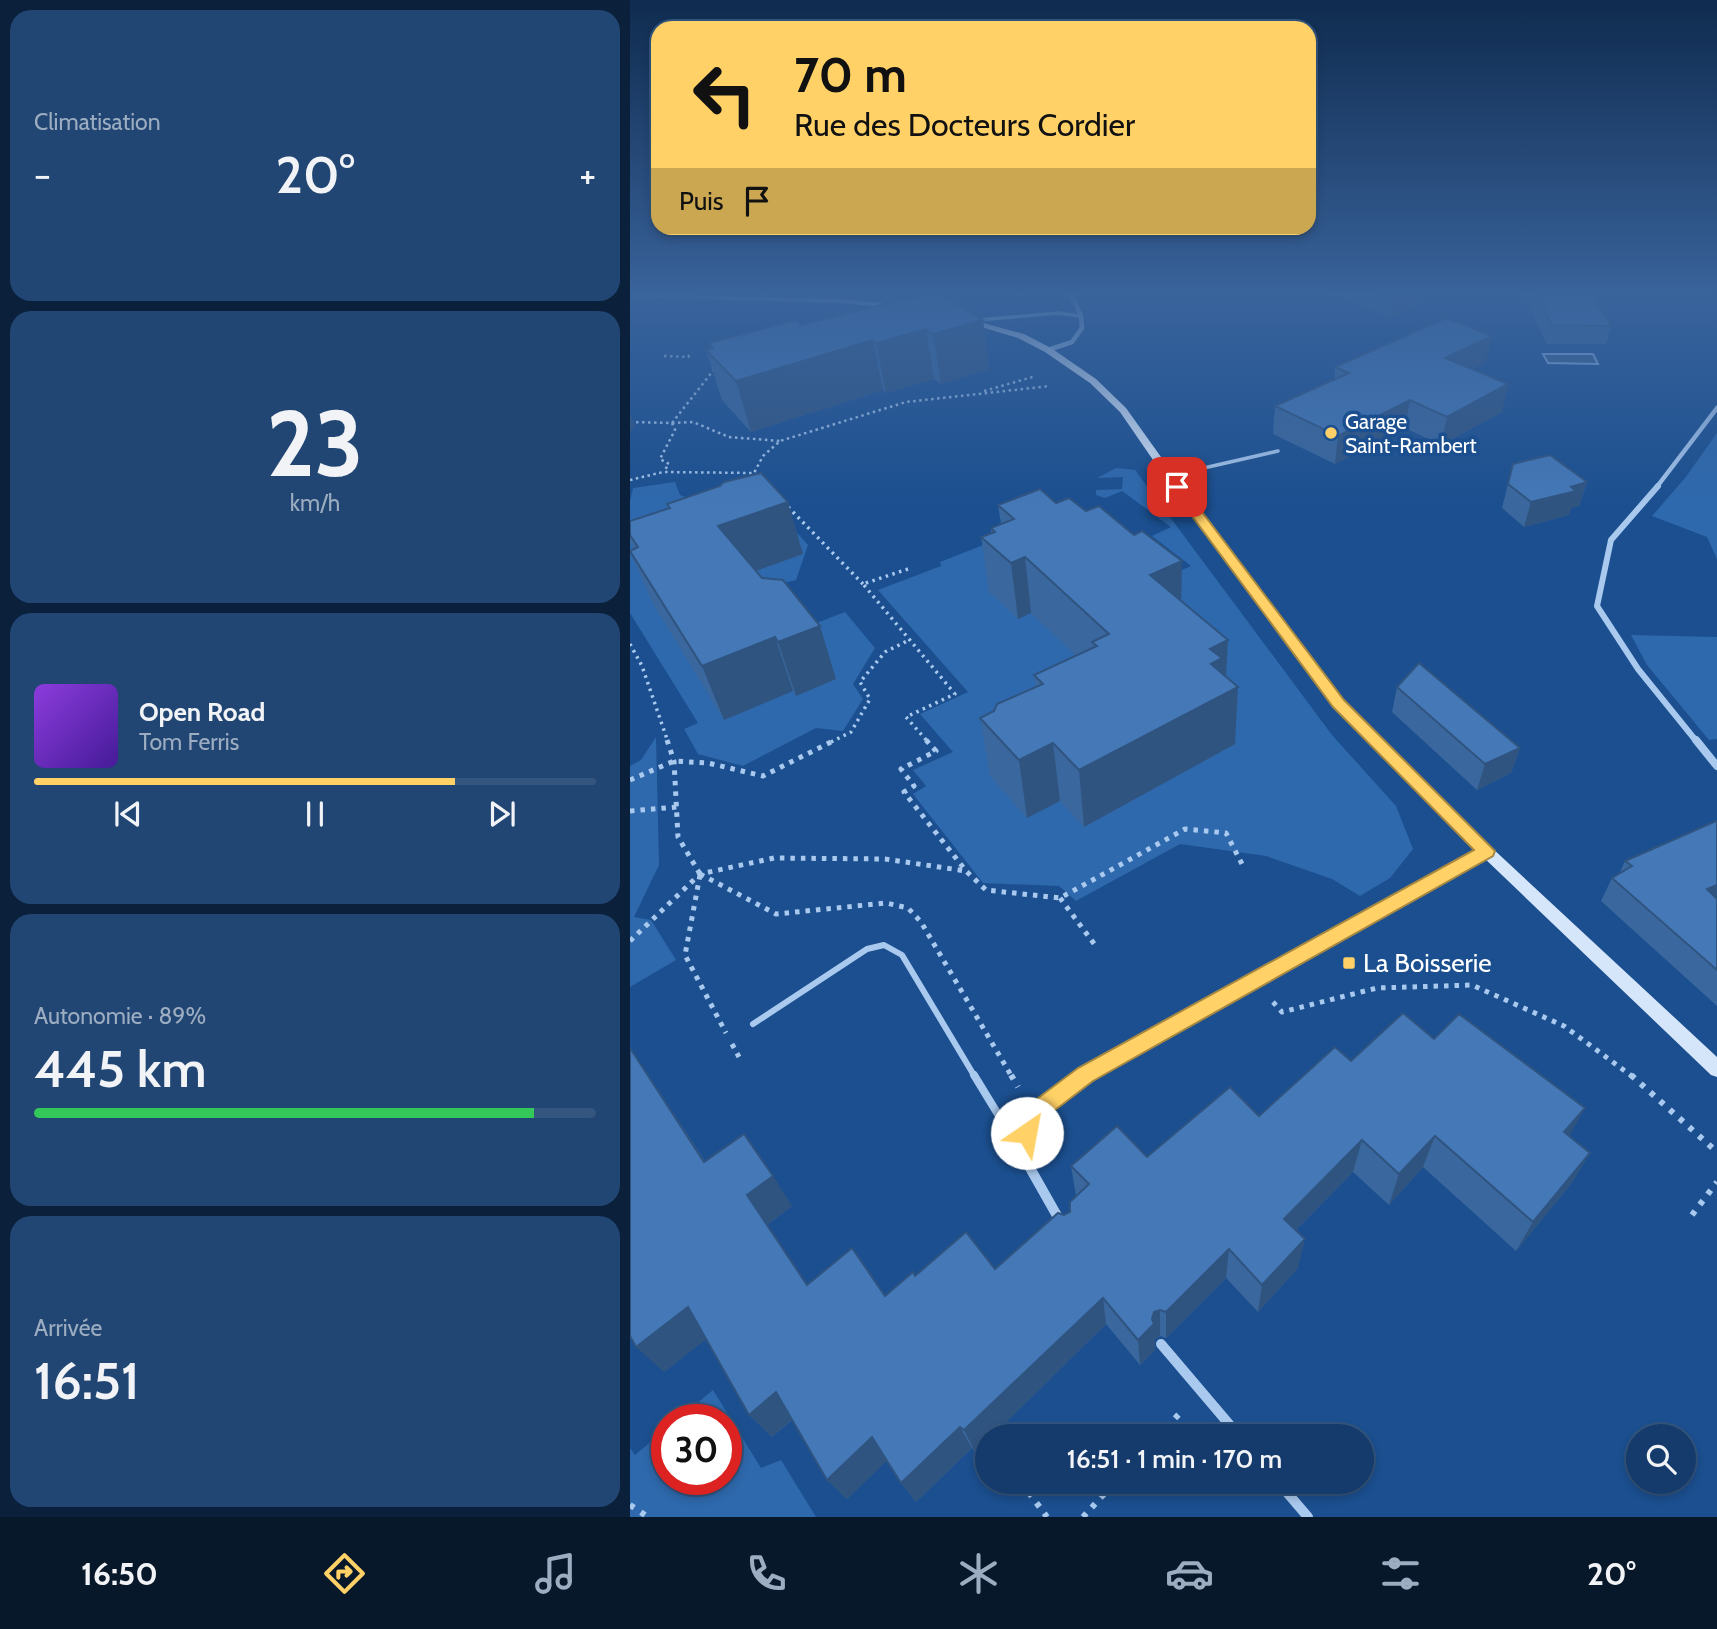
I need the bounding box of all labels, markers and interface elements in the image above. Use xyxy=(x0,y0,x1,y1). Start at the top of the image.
text: 70 m xyxy=(794,45,907,104)
icon: left xyxy=(679,49,770,140)
text: Rue des Docteurs Cordier xyxy=(794,105,1135,144)
text: Climatisation xyxy=(34,108,161,136)
text: 20° xyxy=(275,143,355,206)
text: − xyxy=(34,151,51,198)
text: + xyxy=(579,151,596,198)
icon: arrive xyxy=(738,182,776,220)
text: Puis xyxy=(679,185,724,217)
text: 23 xyxy=(266,388,364,499)
place label: Garage Saint-Rambert xyxy=(1345,409,1477,458)
marker: Garage Saint-Rambert xyxy=(1323,425,1339,441)
pin xyxy=(1147,457,1207,517)
icon: arrive xyxy=(1158,468,1196,506)
text: km/h xyxy=(290,489,340,517)
text: Open Road xyxy=(139,696,265,728)
text: Tom Ferris xyxy=(139,728,239,756)
icon: previous xyxy=(109,795,147,833)
icon: pause xyxy=(296,795,334,833)
icon: next xyxy=(483,795,521,833)
place label: La Boisserie xyxy=(1363,947,1492,979)
marker: La Boisserie xyxy=(1341,955,1357,971)
text: Autonomie · 89% xyxy=(34,1002,206,1030)
text: 445 km xyxy=(34,1037,207,1100)
position arrow xyxy=(990,1096,1064,1170)
text: Arrivée xyxy=(34,1314,102,1342)
text: 16:51 xyxy=(34,1349,139,1412)
speed limit sign: 30 xyxy=(651,1404,742,1495)
map controls xyxy=(1626,1424,1696,1494)
button: search xyxy=(1626,1424,1696,1494)
text: 16:51 · 1 min · 170 m xyxy=(1067,1443,1282,1475)
icon: directions xyxy=(320,1549,369,1598)
icon: music xyxy=(531,1549,580,1598)
icon: phone xyxy=(742,1549,791,1598)
icon: climate xyxy=(954,1549,1003,1598)
icon: car xyxy=(1165,1549,1214,1598)
icon: filters xyxy=(1376,1549,1425,1598)
text: 16:50 xyxy=(81,1554,158,1593)
text: 20° xyxy=(1587,1554,1636,1593)

